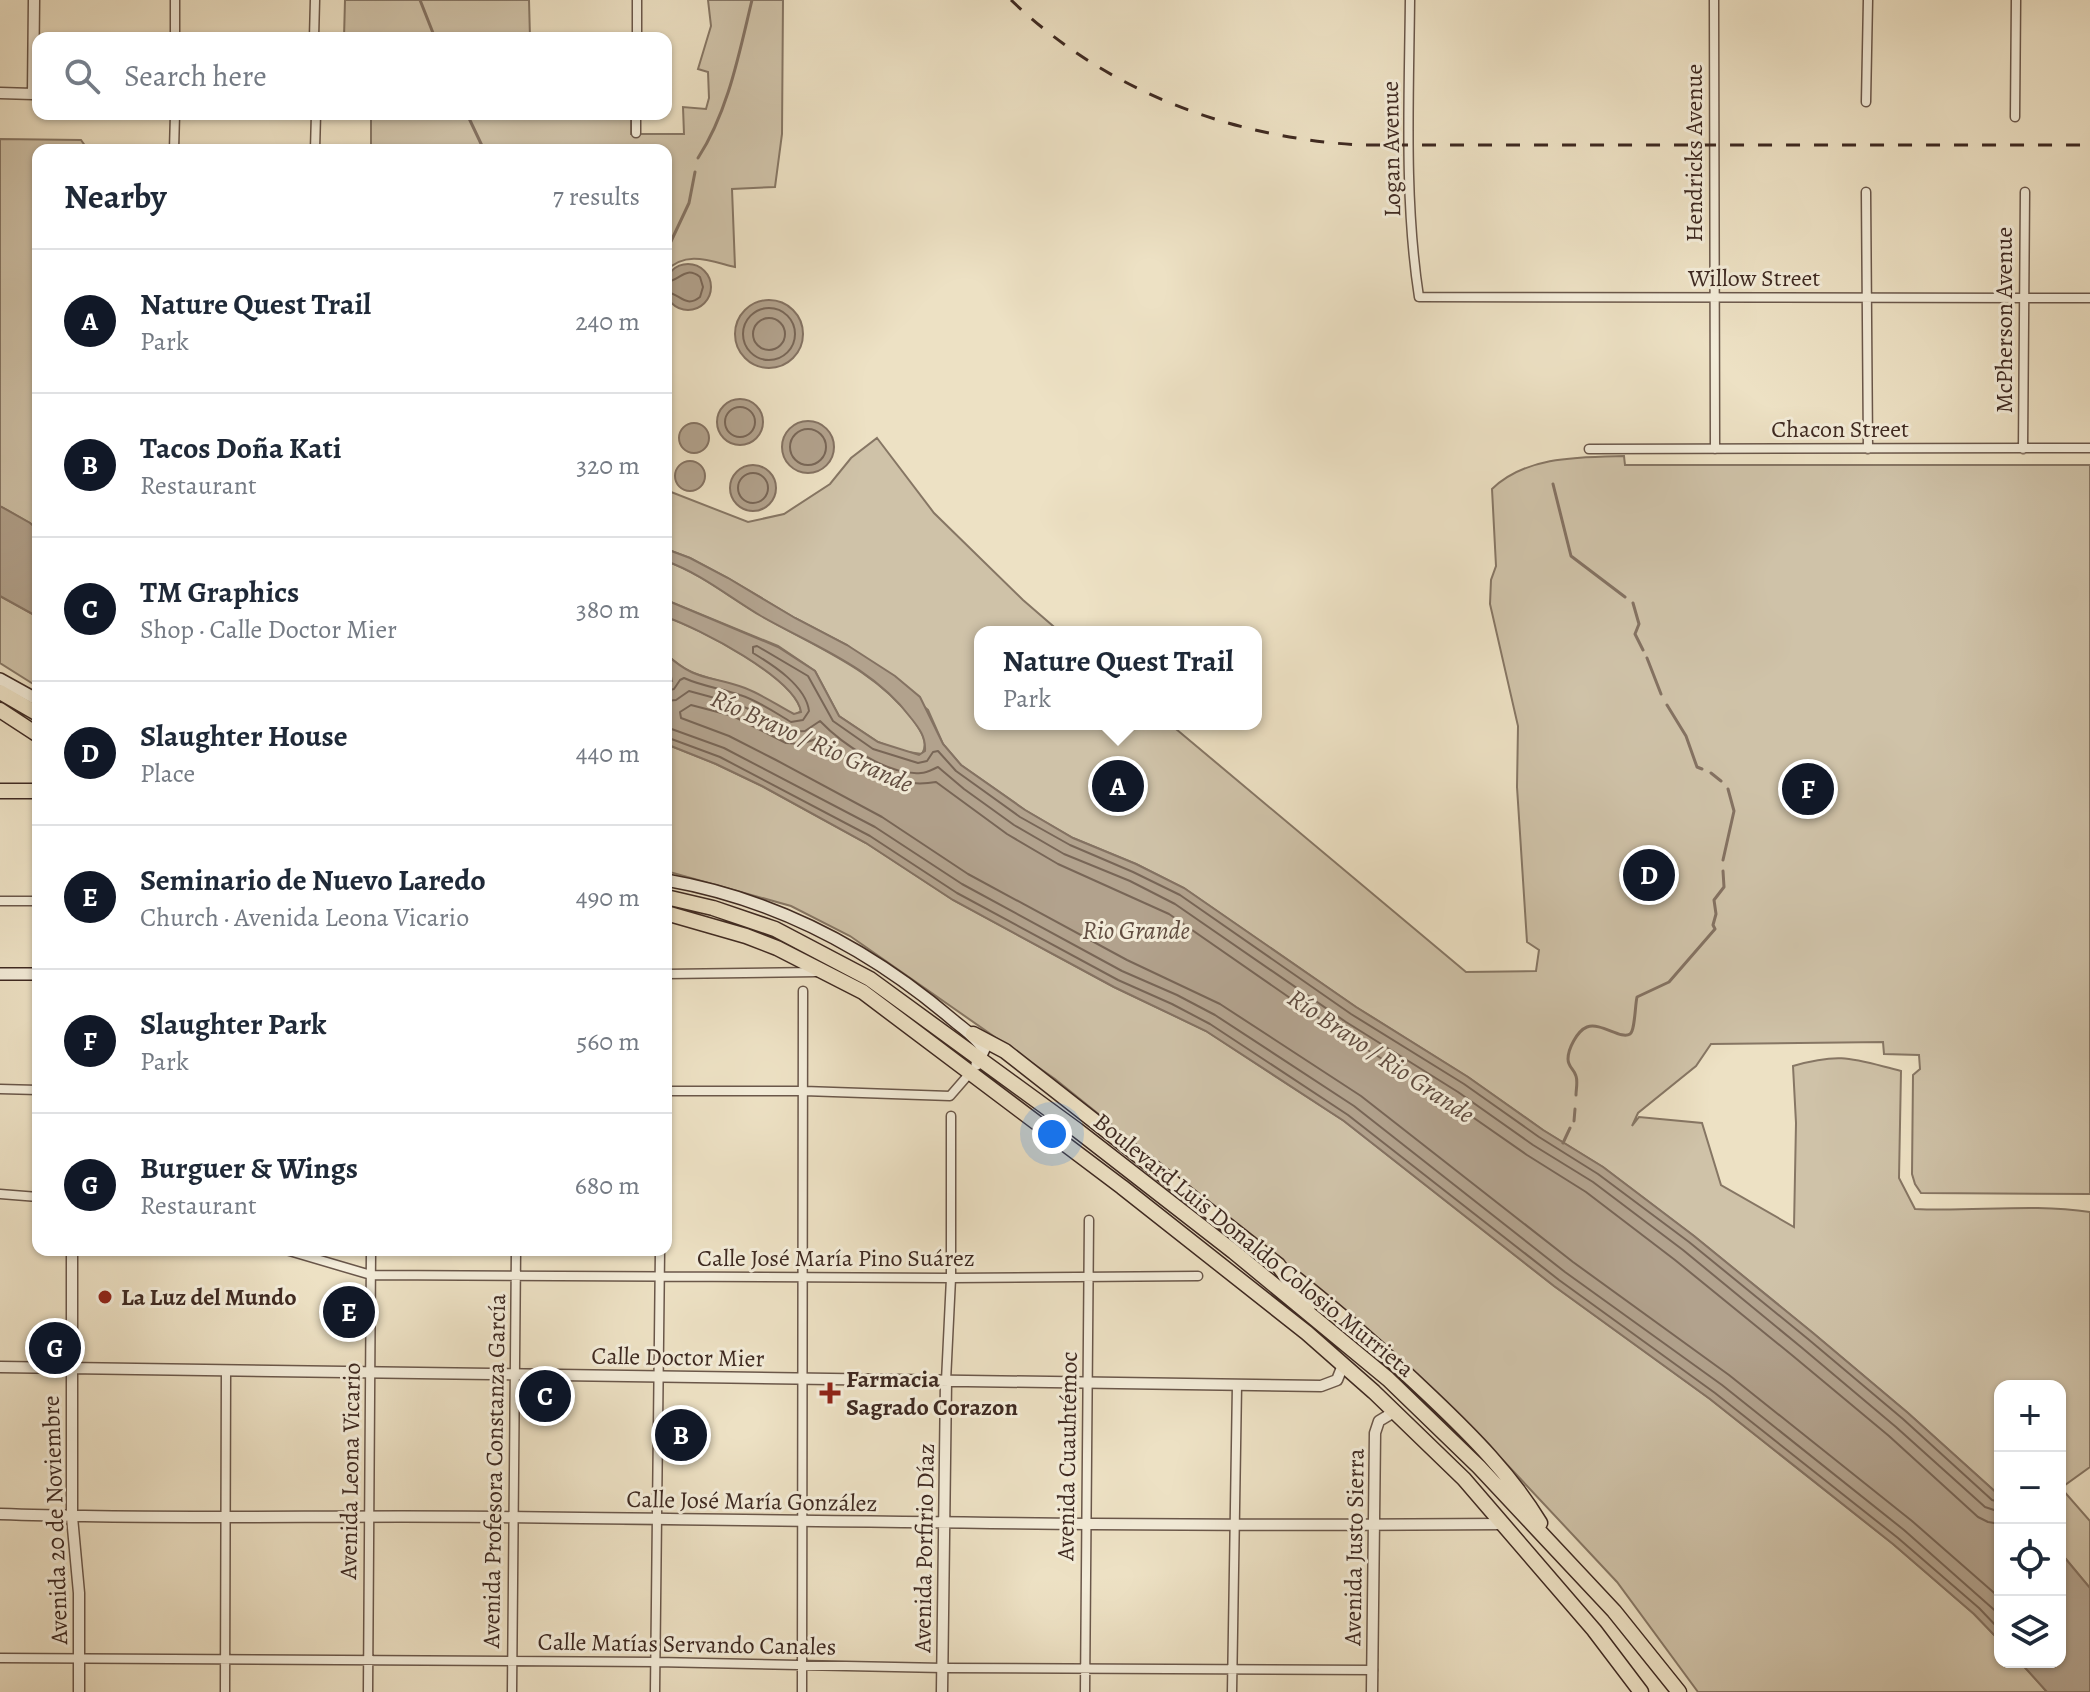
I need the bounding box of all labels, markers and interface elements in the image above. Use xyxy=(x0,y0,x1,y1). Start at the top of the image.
search box xyxy=(32,32,672,120)
icon: search xyxy=(60,54,104,98)
text: Search here xyxy=(124,56,267,96)
street label: Hendricks Avenue xyxy=(1678,64,1710,242)
street label: Logan Avenue xyxy=(1374,81,1408,217)
text: Nearby xyxy=(64,173,167,220)
text: 7 results xyxy=(553,179,640,214)
street label: McPherson Avenue xyxy=(1988,227,2020,413)
street label: Willow Street xyxy=(1687,262,1820,294)
text: Nature Quest Trail xyxy=(140,284,371,324)
text: A xyxy=(82,304,98,339)
text: 240 m xyxy=(575,304,640,339)
text: Park xyxy=(140,324,189,359)
street label: Chacon Street xyxy=(1771,413,1909,445)
text: Tacos Doña Kati xyxy=(140,428,341,468)
text: B xyxy=(82,448,98,483)
text: 320 m xyxy=(576,448,640,483)
text: Restaurant xyxy=(140,468,257,503)
text: TM Graphics xyxy=(140,572,299,612)
text: C xyxy=(82,592,98,627)
text: 380 m xyxy=(576,592,640,627)
text: Shop · Calle Doctor Mier xyxy=(140,612,397,647)
popup xyxy=(974,626,1262,730)
text: Nature Quest Trail xyxy=(1002,641,1234,681)
water label: Río Bravo / Rio Grande xyxy=(705,681,919,801)
text: Park xyxy=(1002,681,1051,716)
text: Slaughter House xyxy=(140,716,348,756)
text: D xyxy=(81,736,99,771)
text: 440 m xyxy=(576,736,640,771)
text: Place xyxy=(140,756,195,791)
pin: A xyxy=(1092,756,1144,816)
pin: F xyxy=(1782,759,1834,819)
pin: D xyxy=(1623,845,1675,905)
text: Seminario de Nuevo Laredo xyxy=(140,860,486,900)
text: E xyxy=(82,880,98,915)
text: 490 m xyxy=(576,880,640,915)
text: Church · Avenida Leona Vicario xyxy=(140,900,469,935)
water label: Rio Grande xyxy=(1082,913,1190,948)
water label: Río Bravo / Rio Grande xyxy=(1281,981,1481,1131)
text: Slaughter Park xyxy=(140,1004,326,1044)
text: F xyxy=(83,1024,97,1059)
text: 560 m xyxy=(576,1024,640,1059)
text: Park xyxy=(140,1044,189,1079)
street label: Boulevard Luis Donaldo Colosio Murrieta xyxy=(1087,1105,1422,1385)
your location xyxy=(1032,1114,1072,1154)
text: Burguer & Wings xyxy=(140,1148,358,1188)
text: G xyxy=(81,1168,99,1203)
text: 680 m xyxy=(575,1168,640,1203)
text: Restaurant xyxy=(140,1188,257,1223)
street label: Calle José María Pino Suárez xyxy=(697,1242,975,1274)
place label: La Luz del Mundo xyxy=(121,1281,297,1313)
pin: E xyxy=(323,1282,375,1342)
marker: La Luz del Mundo xyxy=(96,1288,114,1306)
street label: Avenida Profesora Constanza García xyxy=(475,1293,513,1650)
pin: G xyxy=(29,1318,81,1378)
street label: Calle Doctor Mier xyxy=(591,1339,765,1375)
street label: Avenida Cuauhtémoc xyxy=(1049,1351,1085,1562)
street label: Avenida Leona Vicario xyxy=(332,1362,368,1581)
place label: Farmacia Sagrado Corazon xyxy=(846,1363,1018,1423)
pin: C xyxy=(519,1366,571,1426)
map controls xyxy=(1994,1380,2066,1668)
button: + xyxy=(1994,1380,2066,1452)
marker: Farmacia Sagrado Corazon xyxy=(821,1384,839,1402)
street label: Avenida 20 de Noviembre xyxy=(35,1395,75,1646)
pin: B xyxy=(655,1405,707,1465)
street label: Avenida Porfirio Díaz xyxy=(906,1443,942,1654)
street label: Avenida Justo Sierra xyxy=(1336,1447,1372,1647)
button: − xyxy=(1994,1452,2066,1524)
street label: Calle José María González xyxy=(626,1483,878,1519)
button: locate xyxy=(1994,1524,2066,1596)
button: layers xyxy=(1994,1596,2066,1668)
street label: Calle Matías Servando Canales xyxy=(537,1625,837,1663)

